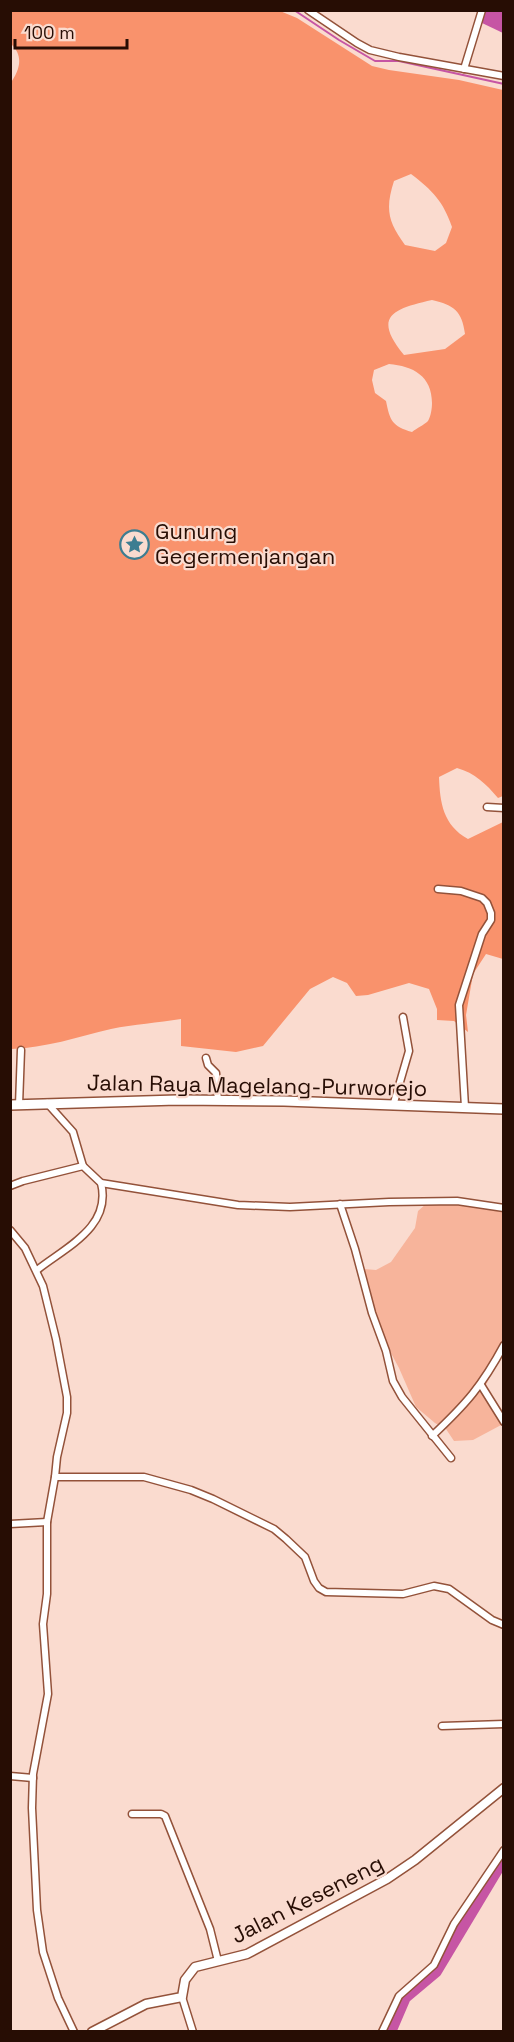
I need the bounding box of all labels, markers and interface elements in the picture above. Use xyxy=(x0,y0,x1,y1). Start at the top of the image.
scale bar xyxy=(15,12,128,50)
text: 100 m xyxy=(24,21,75,44)
place label: Gunung Gegermenjangan xyxy=(155,517,335,570)
place icon: Gunung Gegermenjangan xyxy=(118,528,150,560)
street label: Jalan Raya Magelang-Purworejo xyxy=(87,1068,427,1102)
street label: Jalan Keseneng xyxy=(226,1849,388,1949)

